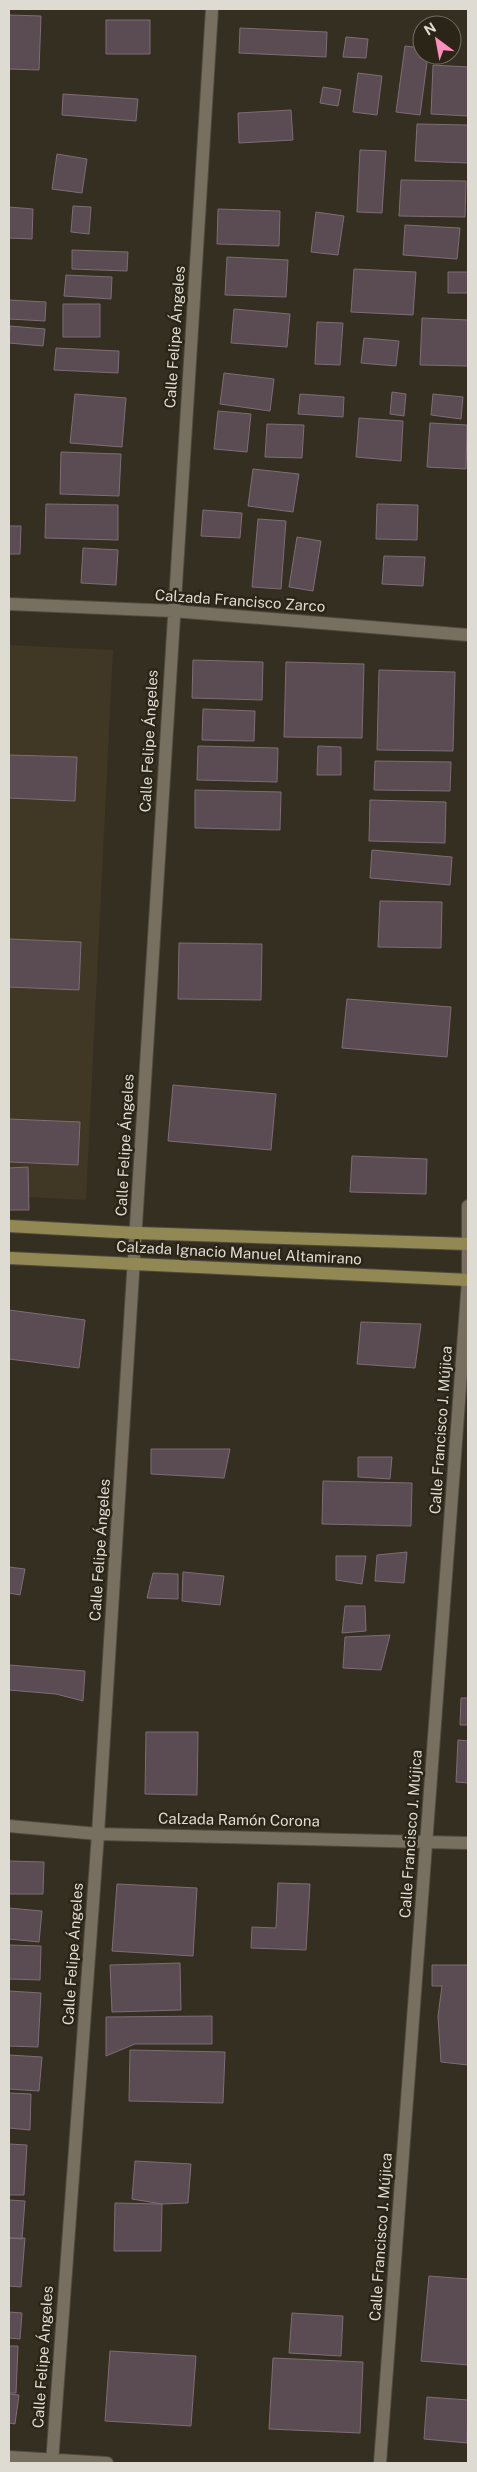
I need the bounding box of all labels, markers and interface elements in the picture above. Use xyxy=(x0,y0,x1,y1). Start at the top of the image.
north arrow xyxy=(412,15,462,65)
text: N xyxy=(421,19,439,39)
street label: Calle Felipe Ángeles xyxy=(161,265,188,409)
street label: Calzada Francisco Zarco xyxy=(154,586,326,615)
street label: Calle Felipe Ángeles xyxy=(136,669,161,813)
street label: Calle Felipe Ángeles xyxy=(112,1073,137,1217)
street label: Calzada Ignacio Manuel Altamirano xyxy=(116,1238,362,1267)
street label: Calle Francisco J. Mújica xyxy=(426,1345,455,1515)
street label: Calle Felipe Ángeles xyxy=(86,1478,113,1622)
street label: Calle Francisco J. Mújica xyxy=(396,1749,425,1919)
street label: Calzada Ramón Corona xyxy=(158,1810,320,1829)
street label: Calle Felipe Ángeles xyxy=(59,1882,86,2026)
street label: Calle Francisco J. Mújica xyxy=(366,2152,395,2322)
street label: Calle Felipe Ángeles xyxy=(29,2285,56,2429)

